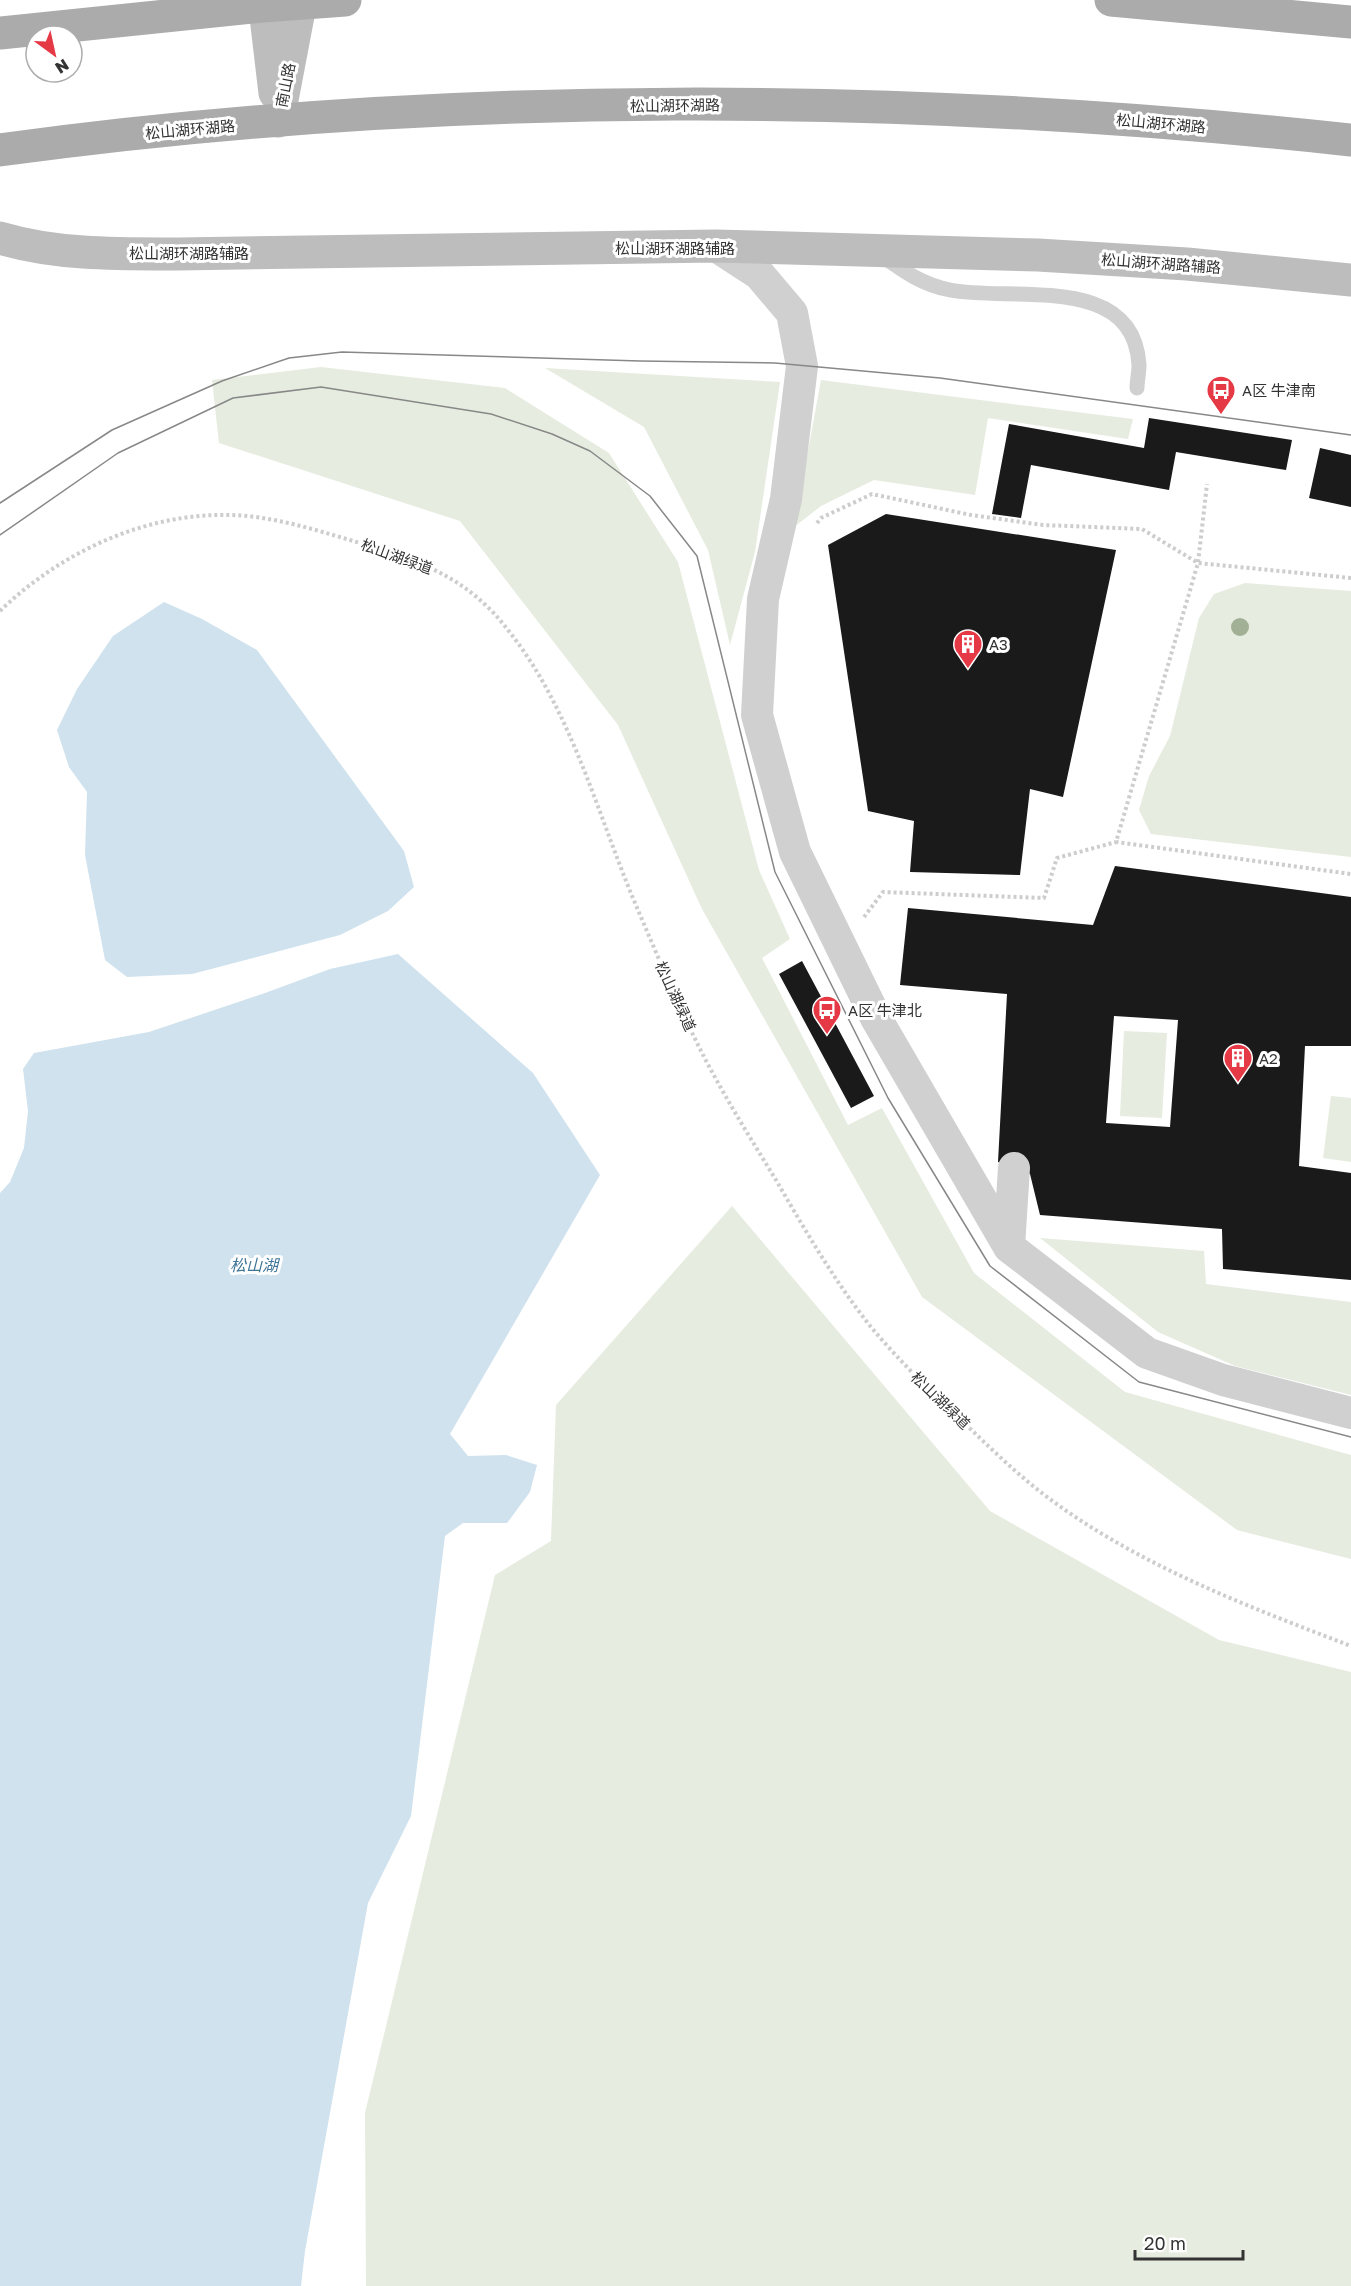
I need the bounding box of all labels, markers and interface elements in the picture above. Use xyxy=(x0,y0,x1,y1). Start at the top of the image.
north arrow xyxy=(24,24,84,84)
text: N xyxy=(52,55,73,78)
street label: 南山路 xyxy=(272,61,298,109)
street label: 松山湖环湖路 xyxy=(630,95,720,115)
street label: 松山湖环湖路 xyxy=(1115,110,1207,136)
street label: 松山湖环湖路 xyxy=(144,116,236,142)
street label: 松山湖环湖路辅路 xyxy=(615,239,735,257)
street label: 松山湖环湖路辅路 xyxy=(129,244,249,262)
street label: 松山湖环湖路辅路 xyxy=(1101,250,1221,276)
bus stop icon: A区 牛津南 xyxy=(1205,374,1237,416)
place label: A区 牛津南 xyxy=(1242,381,1316,399)
street label: 松山湖绿道 xyxy=(359,535,435,577)
building icon: A3 xyxy=(952,628,984,670)
place label: A3 xyxy=(989,635,1008,653)
street label: 松山湖绿道 xyxy=(652,958,700,1034)
bus stop icon: A区 牛津北 xyxy=(811,994,843,1036)
place label: A区 牛津北 xyxy=(848,1001,922,1019)
building icon: A2 xyxy=(1222,1042,1254,1084)
place label: A2 xyxy=(1259,1049,1278,1067)
water label: 松山湖 xyxy=(230,1255,281,1275)
street label: 松山湖绿道 xyxy=(908,1367,974,1433)
scale bar xyxy=(1135,2223,1243,2261)
text: 20 m xyxy=(1144,2232,1186,2254)

